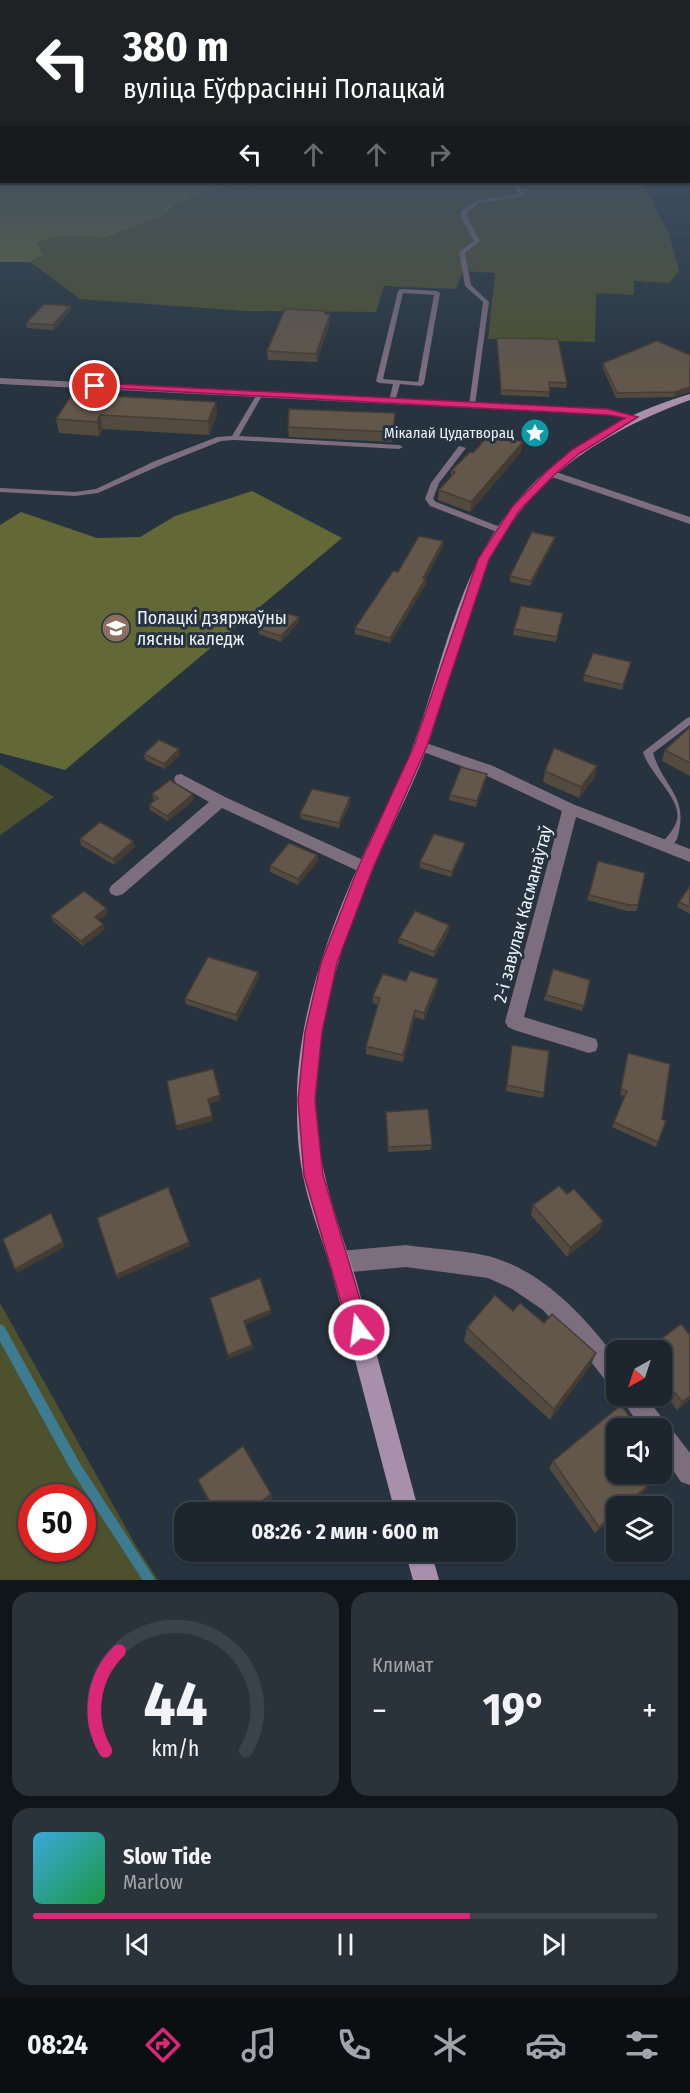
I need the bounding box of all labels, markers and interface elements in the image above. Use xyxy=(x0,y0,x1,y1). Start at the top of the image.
text: 380 m xyxy=(123,22,229,72)
icon: left xyxy=(24,24,102,102)
text: вуліца Еўфрасінні Полацкай xyxy=(123,73,446,105)
icon: left xyxy=(234,138,267,171)
icon: ahead xyxy=(297,138,330,171)
icon: ahead xyxy=(360,138,393,171)
icon: right xyxy=(423,138,456,171)
pin xyxy=(69,360,120,411)
icon: arrive xyxy=(78,369,111,402)
place icon: Мікалай Цудатворац xyxy=(519,417,551,449)
place label: Мікалай Цудатворац xyxy=(384,424,514,442)
place label: Полацкі дзяржаўны лясны каледж xyxy=(137,607,287,650)
school or university icon: Полацкі дзяржаўны лясны каледж xyxy=(100,612,132,644)
street label: 2-і завулак Касманаўтаў xyxy=(489,823,557,1005)
position arrow xyxy=(327,1298,391,1362)
north arrow xyxy=(606,1340,672,1406)
map controls xyxy=(606,1340,672,1562)
button: sound xyxy=(606,1418,672,1484)
speed limit sign: 50 xyxy=(18,1484,96,1562)
button: layers xyxy=(606,1496,672,1562)
text: 08:26 · 2 мин · 600 m xyxy=(251,1518,439,1545)
text: Климат xyxy=(372,1653,433,1677)
text: 44 xyxy=(143,1667,208,1742)
text: 19° xyxy=(483,1683,546,1737)
text: − xyxy=(372,1691,387,1731)
text: + xyxy=(642,1691,657,1731)
text: km/h xyxy=(152,1736,199,1762)
text: Slow Tide xyxy=(123,1843,211,1870)
text: Marlow xyxy=(123,1870,183,1894)
icon: previous xyxy=(121,1928,154,1961)
icon: pause xyxy=(329,1928,362,1961)
icon: next xyxy=(537,1928,570,1961)
icon: directions xyxy=(142,2024,184,2066)
icon: music xyxy=(238,2024,280,2066)
icon: phone xyxy=(333,2024,375,2066)
icon: climate xyxy=(429,2024,471,2066)
icon: car xyxy=(525,2024,567,2066)
icon: filters xyxy=(621,2024,663,2066)
text: 08:24 xyxy=(27,2029,88,2061)

